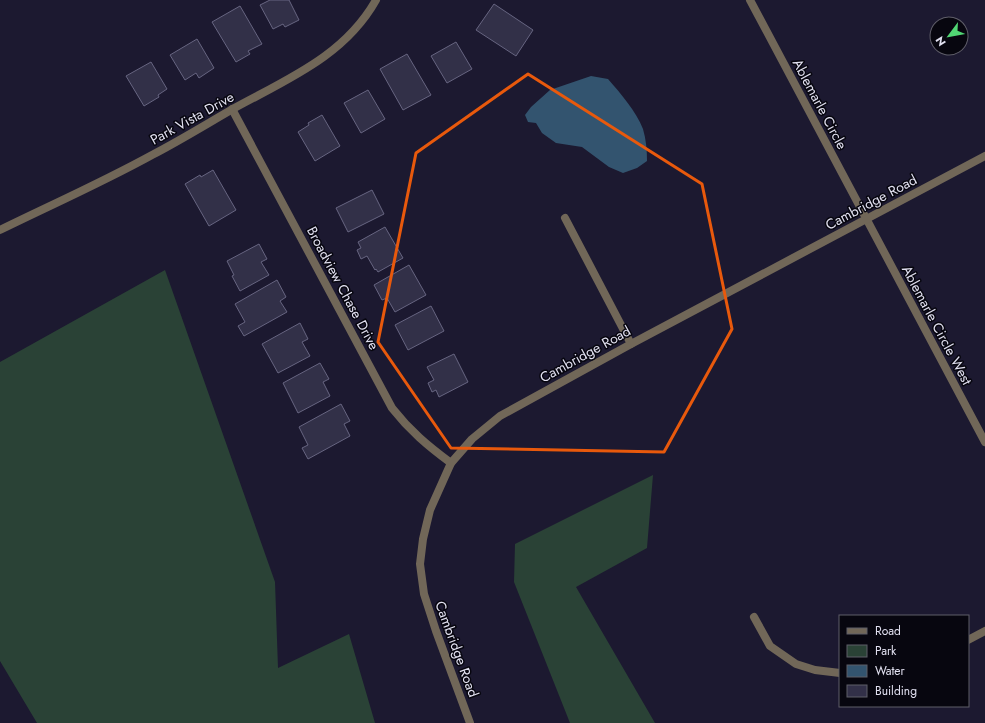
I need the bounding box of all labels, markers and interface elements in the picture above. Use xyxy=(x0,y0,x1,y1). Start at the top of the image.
north arrow xyxy=(929,16,969,56)
text: N xyxy=(931,33,950,49)
street label: Ablemarle Circle xyxy=(788,55,852,153)
street label: Park Vista Drive xyxy=(146,87,238,149)
street label: Cambridge Road xyxy=(822,169,920,235)
street label: Broadview Chase Drive xyxy=(302,223,384,353)
street label: Ablemarle Circle West xyxy=(897,262,977,389)
street label: Cambridge Road xyxy=(536,321,634,387)
street label: Cambridge Road xyxy=(430,598,484,700)
legend xyxy=(839,615,969,707)
text: Road xyxy=(875,622,901,640)
text: Park xyxy=(875,642,897,660)
text: Water xyxy=(875,662,906,680)
text: Building xyxy=(875,682,917,700)

